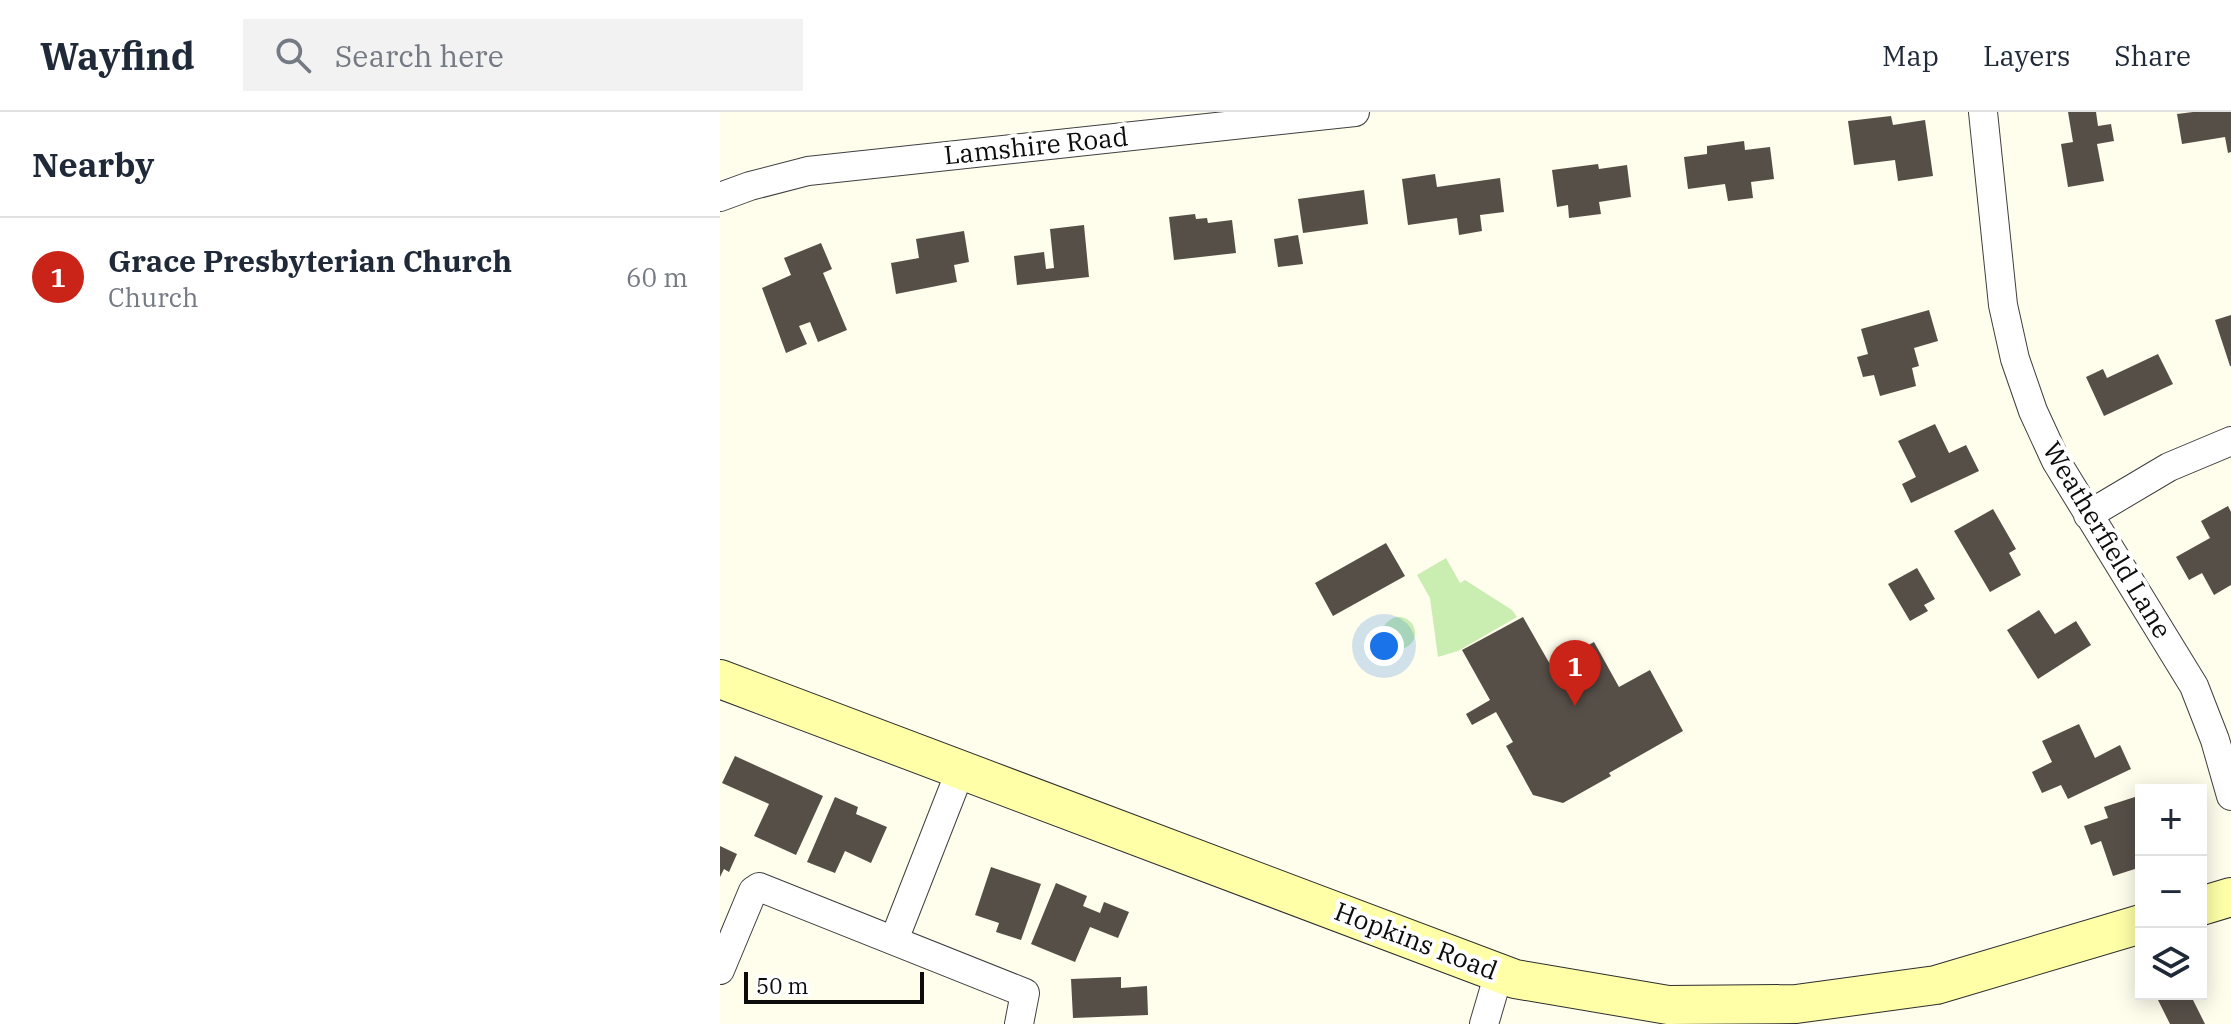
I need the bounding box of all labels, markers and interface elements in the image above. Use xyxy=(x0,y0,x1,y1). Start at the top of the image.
search box xyxy=(243,19,803,91)
text: Wayfind xyxy=(40,31,195,80)
icon: search xyxy=(271,33,315,77)
text: Search here xyxy=(335,36,504,75)
text: Map xyxy=(1882,37,1939,74)
text: Layers xyxy=(1983,37,2070,74)
text: Share xyxy=(2114,37,2191,74)
street label: Lamshire Road xyxy=(942,118,1130,172)
text: Nearby xyxy=(32,142,154,186)
text: Grace Presbyterian Church xyxy=(108,241,512,280)
text: 1 xyxy=(50,260,66,294)
text: 60 m xyxy=(626,260,688,294)
text: Church xyxy=(108,280,198,314)
street label: Weatherfield Lane xyxy=(2036,435,2180,644)
your location xyxy=(1364,626,1404,666)
pin: 1 xyxy=(1549,640,1601,706)
map controls xyxy=(2135,784,2207,1000)
button: + xyxy=(2135,784,2207,856)
button: − xyxy=(2135,856,2207,928)
street label: Hopkins Road xyxy=(1330,893,1503,987)
button: layers xyxy=(2135,928,2207,1000)
scale bar xyxy=(744,968,924,1004)
text: 50 m xyxy=(756,971,808,1000)

